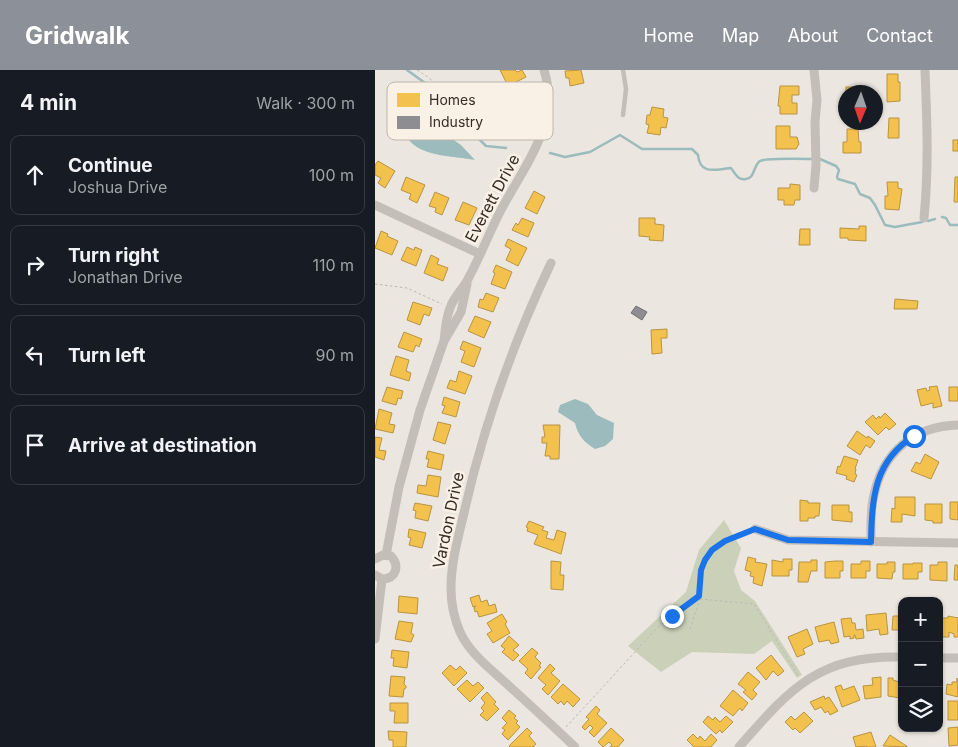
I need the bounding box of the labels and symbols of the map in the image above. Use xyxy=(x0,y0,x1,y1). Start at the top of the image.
legend xyxy=(387,82,553,140)
north arrow xyxy=(838,85,883,130)
text: Homes xyxy=(429,91,476,108)
text: Industry xyxy=(429,113,483,130)
street label: Everett Drive xyxy=(460,150,524,246)
route start xyxy=(903,425,926,448)
street label: Vardon Drive xyxy=(428,470,468,570)
route end xyxy=(661,605,684,628)

